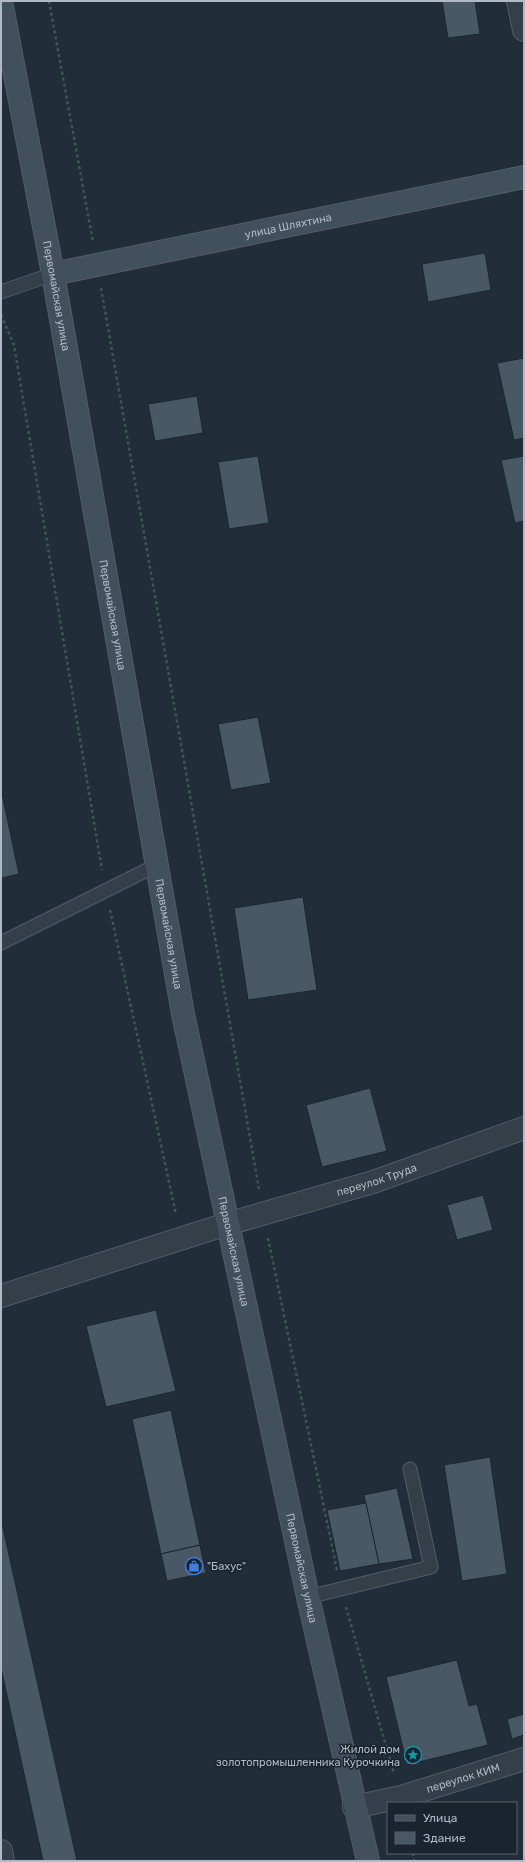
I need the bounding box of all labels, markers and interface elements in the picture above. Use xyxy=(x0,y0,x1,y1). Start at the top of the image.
street label: улица Шляхтина xyxy=(244,211,333,241)
street label: Первомайская улица xyxy=(40,240,72,352)
street label: Первомайская улица xyxy=(96,559,128,671)
street label: Первомайская улица xyxy=(152,878,185,990)
street label: переулок Труда xyxy=(335,1161,418,1199)
street label: Первомайская улица xyxy=(215,1195,251,1308)
street label: Первомайская улица xyxy=(283,1512,320,1624)
shop icon: "Бахус" xyxy=(184,1556,204,1576)
place label: "Бахус" xyxy=(207,1560,246,1573)
place label: Жилой дом золотопромышленника Курочкина xyxy=(216,1743,400,1769)
place icon: Жилой дом золотопромышленника Курочкина xyxy=(403,1745,423,1765)
street label: переулок КИМ xyxy=(425,1761,502,1796)
legend xyxy=(387,1802,517,1854)
text: Улица xyxy=(423,1811,457,1825)
text: Здание xyxy=(423,1831,466,1845)

